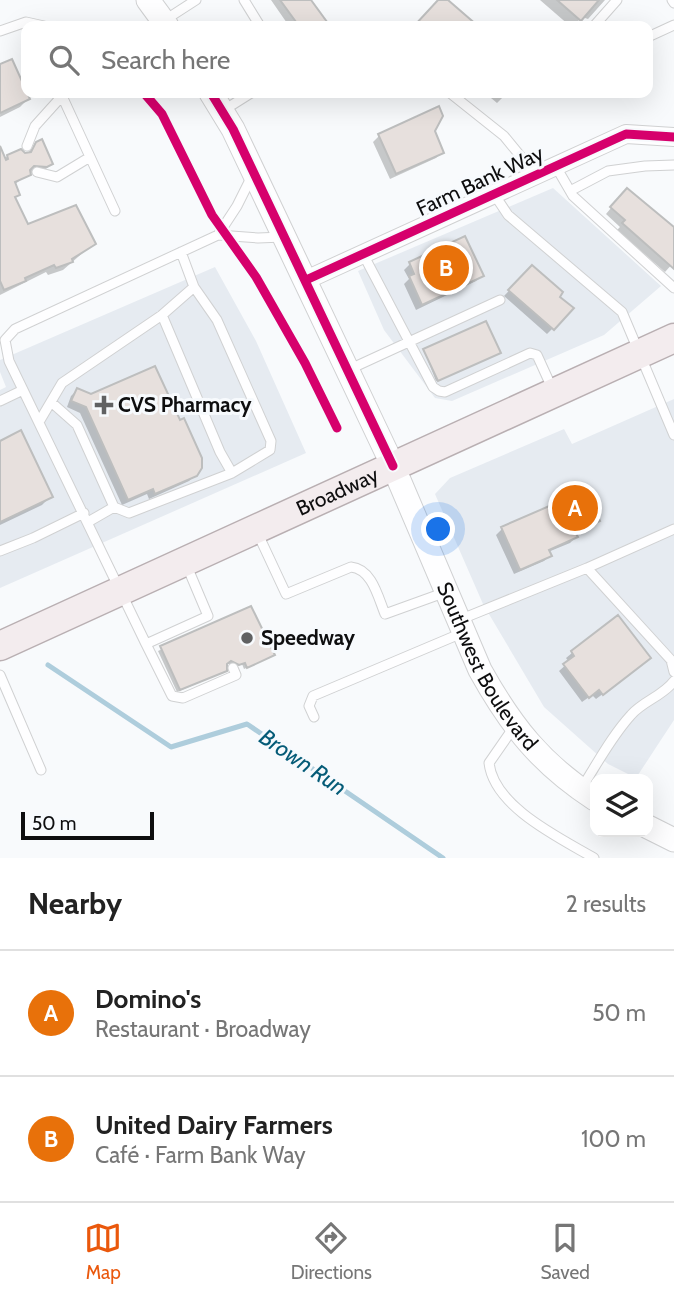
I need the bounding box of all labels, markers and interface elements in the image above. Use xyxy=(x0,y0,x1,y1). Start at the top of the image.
search box xyxy=(21,21,653,98)
icon: search xyxy=(45,41,83,79)
text: Search here xyxy=(101,44,230,76)
street label: Farm Bank Way xyxy=(412,140,548,221)
pin: B xyxy=(423,242,469,294)
place label: CVS Pharmacy xyxy=(118,392,252,417)
marker: CVS Pharmacy xyxy=(96,397,112,413)
street label: Broadway xyxy=(292,462,383,521)
pin: A xyxy=(552,482,598,534)
your location xyxy=(421,512,455,546)
street label: Southwest Boulevard xyxy=(432,578,543,755)
place label: Speedway xyxy=(261,625,356,650)
marker: Speedway xyxy=(239,630,255,646)
water label: Brown Run xyxy=(254,723,352,801)
map controls xyxy=(590,774,653,837)
button: layers xyxy=(590,774,653,837)
scale bar xyxy=(21,809,154,841)
text: 50 m xyxy=(32,812,76,835)
text: Nearby xyxy=(28,885,122,922)
text: 2 results xyxy=(566,890,646,918)
text: Domino's xyxy=(95,983,201,1015)
text: A xyxy=(44,999,58,1027)
text: 50 m xyxy=(592,999,646,1027)
text: Restaurant · Broadway xyxy=(95,1015,311,1043)
text: United Dairy Farmers xyxy=(95,1109,333,1141)
text: B xyxy=(44,1125,58,1153)
text: 100 m xyxy=(581,1125,646,1153)
text: Café · Farm Bank Way xyxy=(95,1141,306,1169)
tab: Map xyxy=(84,1219,122,1284)
tab: Directions xyxy=(291,1219,372,1284)
tab: Saved xyxy=(540,1219,590,1284)

